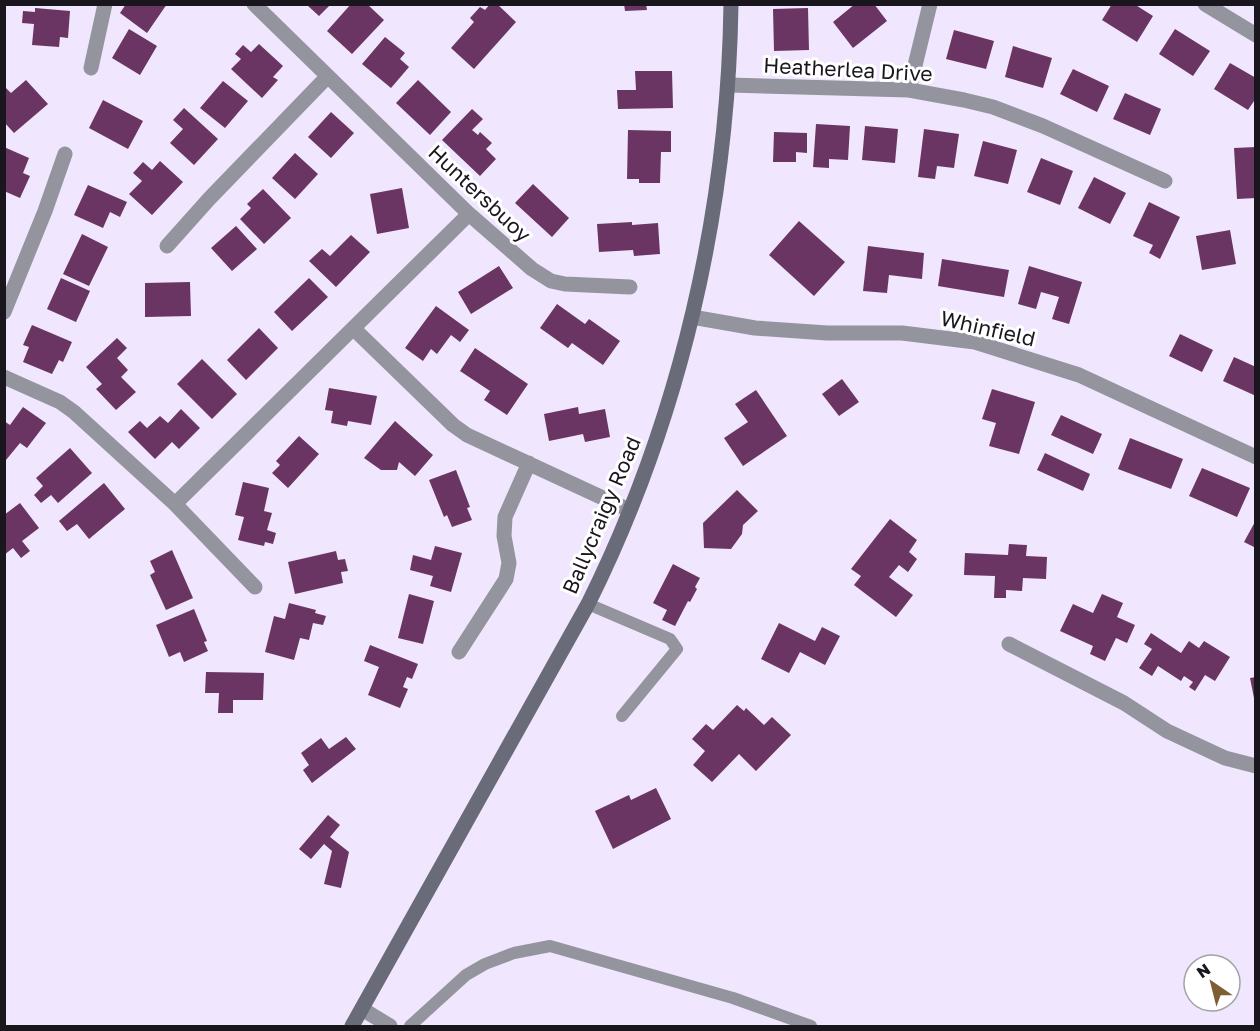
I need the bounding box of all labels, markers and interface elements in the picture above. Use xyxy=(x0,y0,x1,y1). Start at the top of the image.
street label: Heatherlea Drive xyxy=(763,52,933,86)
street label: Huntersbuoy xyxy=(423,139,537,247)
street label: Whinfield xyxy=(938,304,1038,352)
street label: Ballycraigy Road xyxy=(556,432,646,598)
north arrow xyxy=(1182,953,1242,1013)
text: N xyxy=(1193,959,1214,982)

